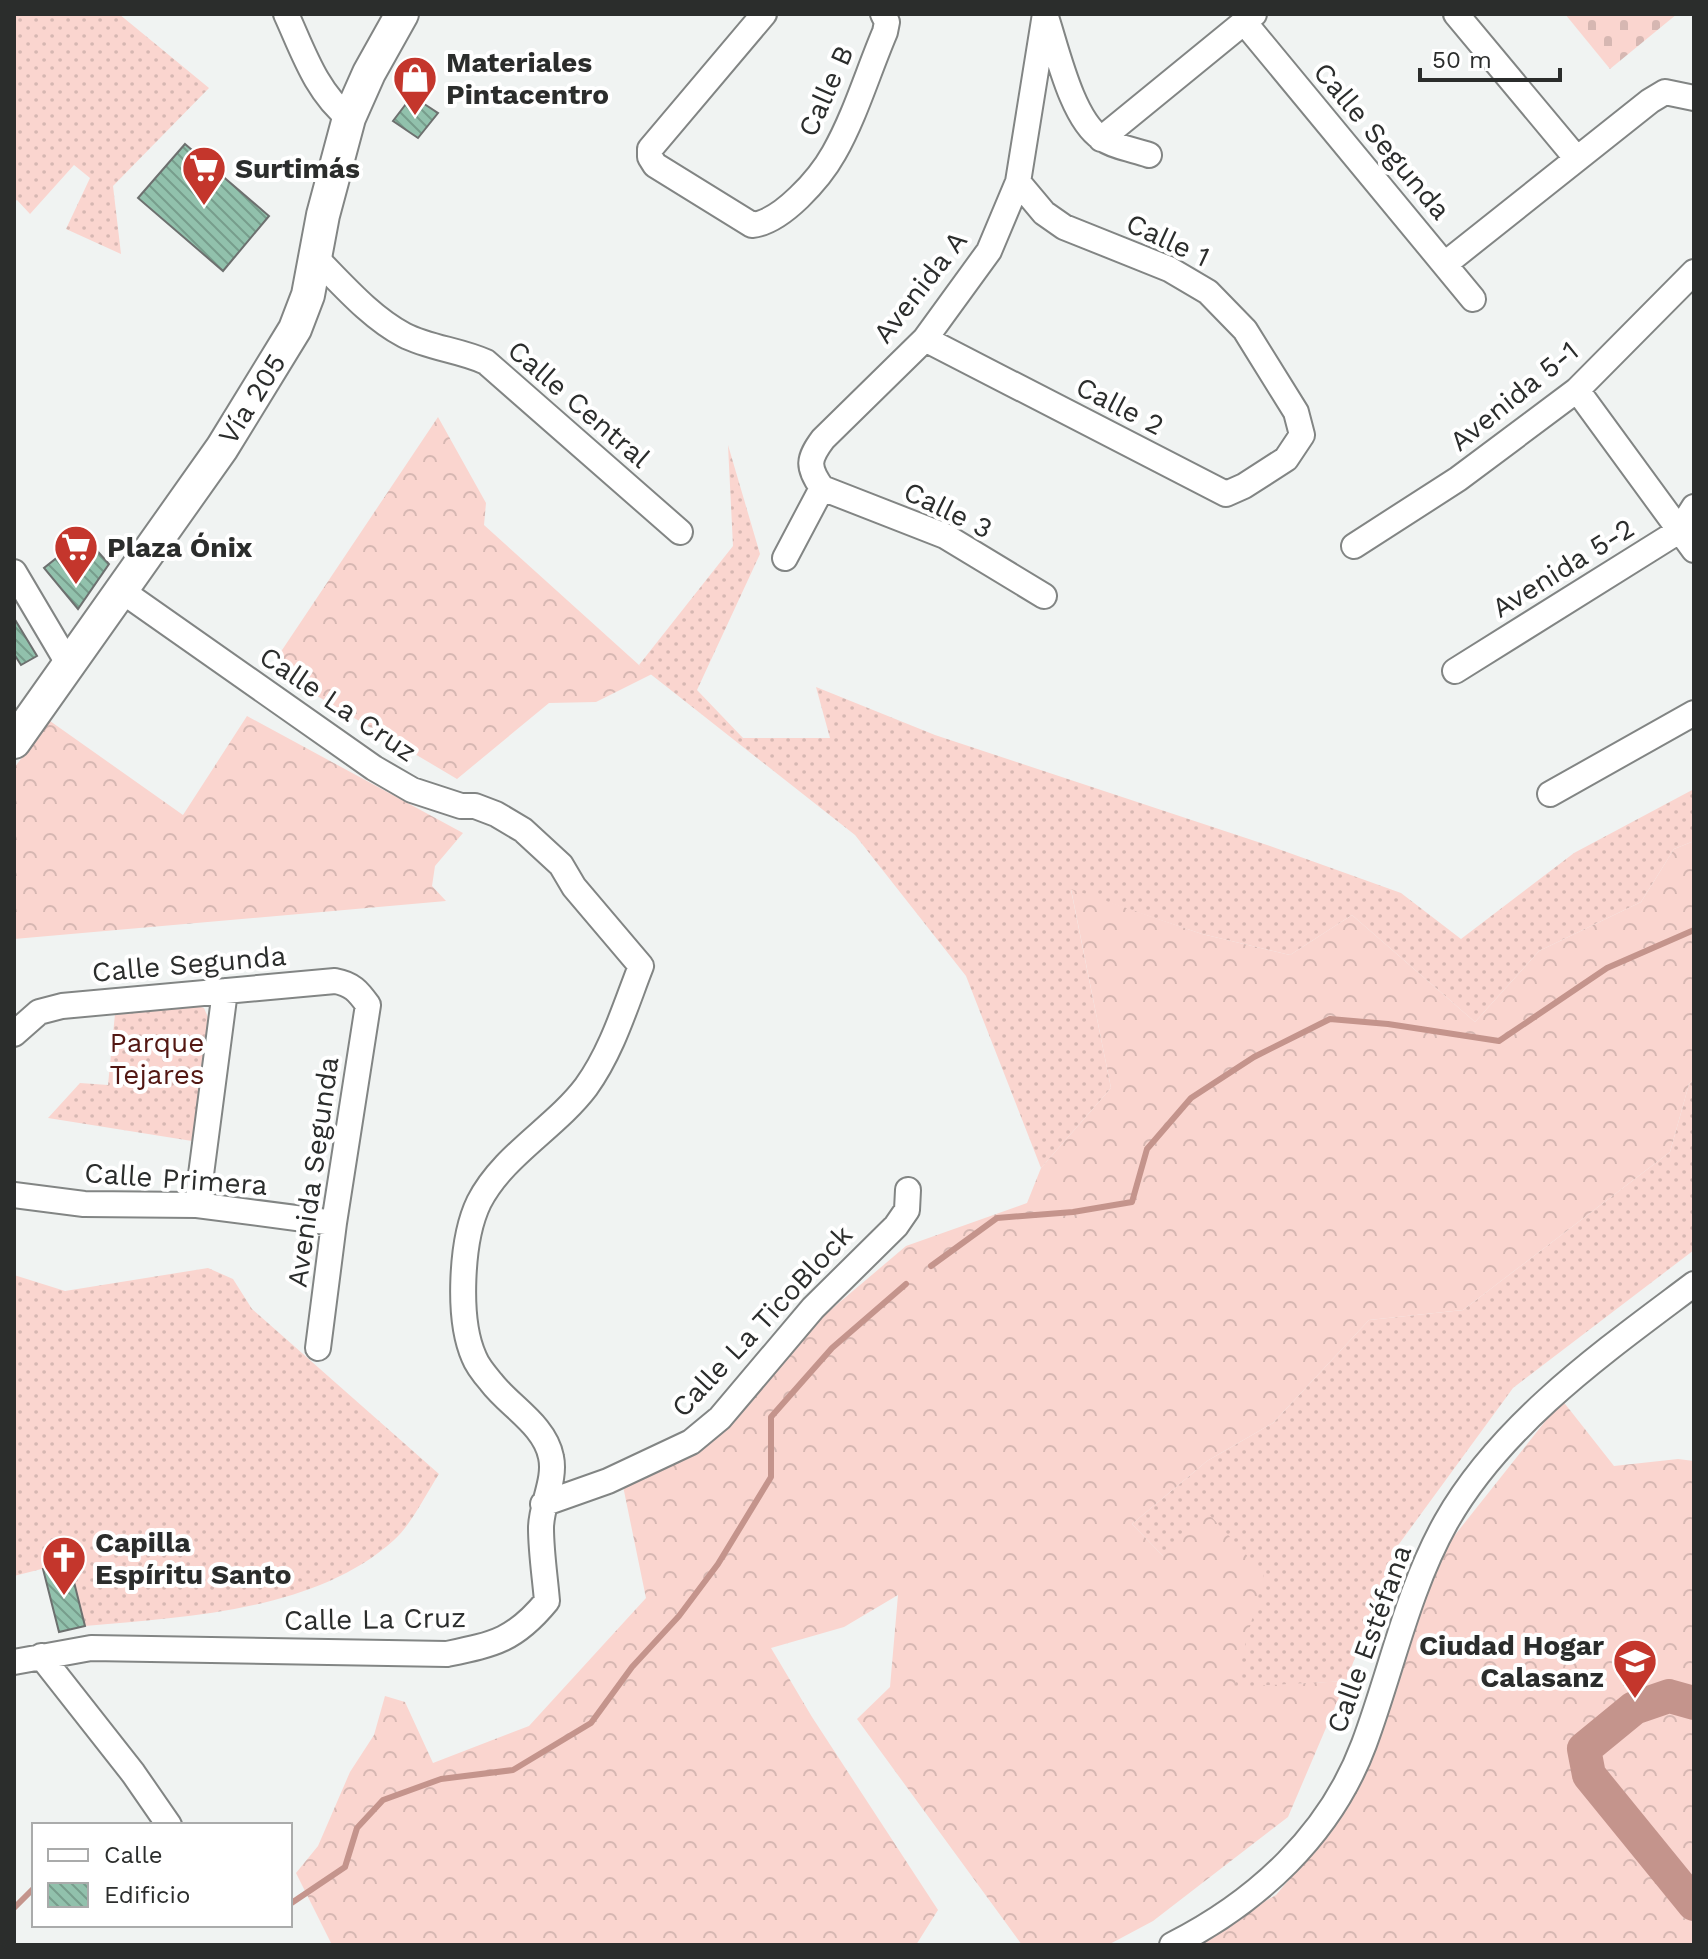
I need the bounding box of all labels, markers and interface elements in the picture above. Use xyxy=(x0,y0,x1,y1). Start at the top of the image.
scale bar xyxy=(1420,32,1560,82)
street label: Calle B xyxy=(791,40,861,142)
place label: Materiales Pintacentro xyxy=(446,46,609,111)
text: 50 m xyxy=(1432,46,1492,74)
shop icon: Materiales Pintacentro xyxy=(391,54,439,117)
street label: Calle Segunda xyxy=(1307,56,1457,226)
supermarket icon: Surtimás xyxy=(180,144,228,207)
place label: Surtimás xyxy=(235,152,360,185)
street label: Calle 1 xyxy=(1121,206,1215,274)
street label: Avenida A xyxy=(866,225,974,349)
street label: Calle Central xyxy=(501,333,657,475)
street label: Avenida 5-1 xyxy=(1443,334,1585,458)
street label: Vía 205 xyxy=(211,348,293,450)
street label: Calle 2 xyxy=(1071,370,1169,442)
street label: Calle 3 xyxy=(898,475,998,545)
street label: Avenida 5-2 xyxy=(1486,511,1640,625)
supermarket icon: Plaza Ónix xyxy=(52,523,100,586)
place label: Plaza Ónix xyxy=(107,531,253,564)
street label: Calle La Cruz xyxy=(253,639,423,769)
street label: Calle Segunda xyxy=(90,939,288,989)
park label: Parque Tejares xyxy=(109,1026,205,1091)
street label: Avenida Segunda xyxy=(280,1054,346,1289)
street label: Calle Primera xyxy=(83,1156,269,1202)
street label: Calle La TicoBlock xyxy=(665,1218,859,1424)
place label: Capilla Espíritu Santo xyxy=(95,1526,292,1591)
church icon: Capilla Espíritu Santo xyxy=(40,1534,88,1597)
street label: Calle Estéfana xyxy=(1320,1540,1418,1737)
street label: Calle La Cruz xyxy=(284,1601,466,1637)
place label: Ciudad Hogar Calasanz xyxy=(1419,1629,1604,1694)
school or university icon: Ciudad Hogar Calasanz xyxy=(1611,1637,1659,1700)
legend xyxy=(32,1823,292,1927)
text: Calle xyxy=(104,1841,163,1869)
text: Edificio xyxy=(104,1881,190,1909)

